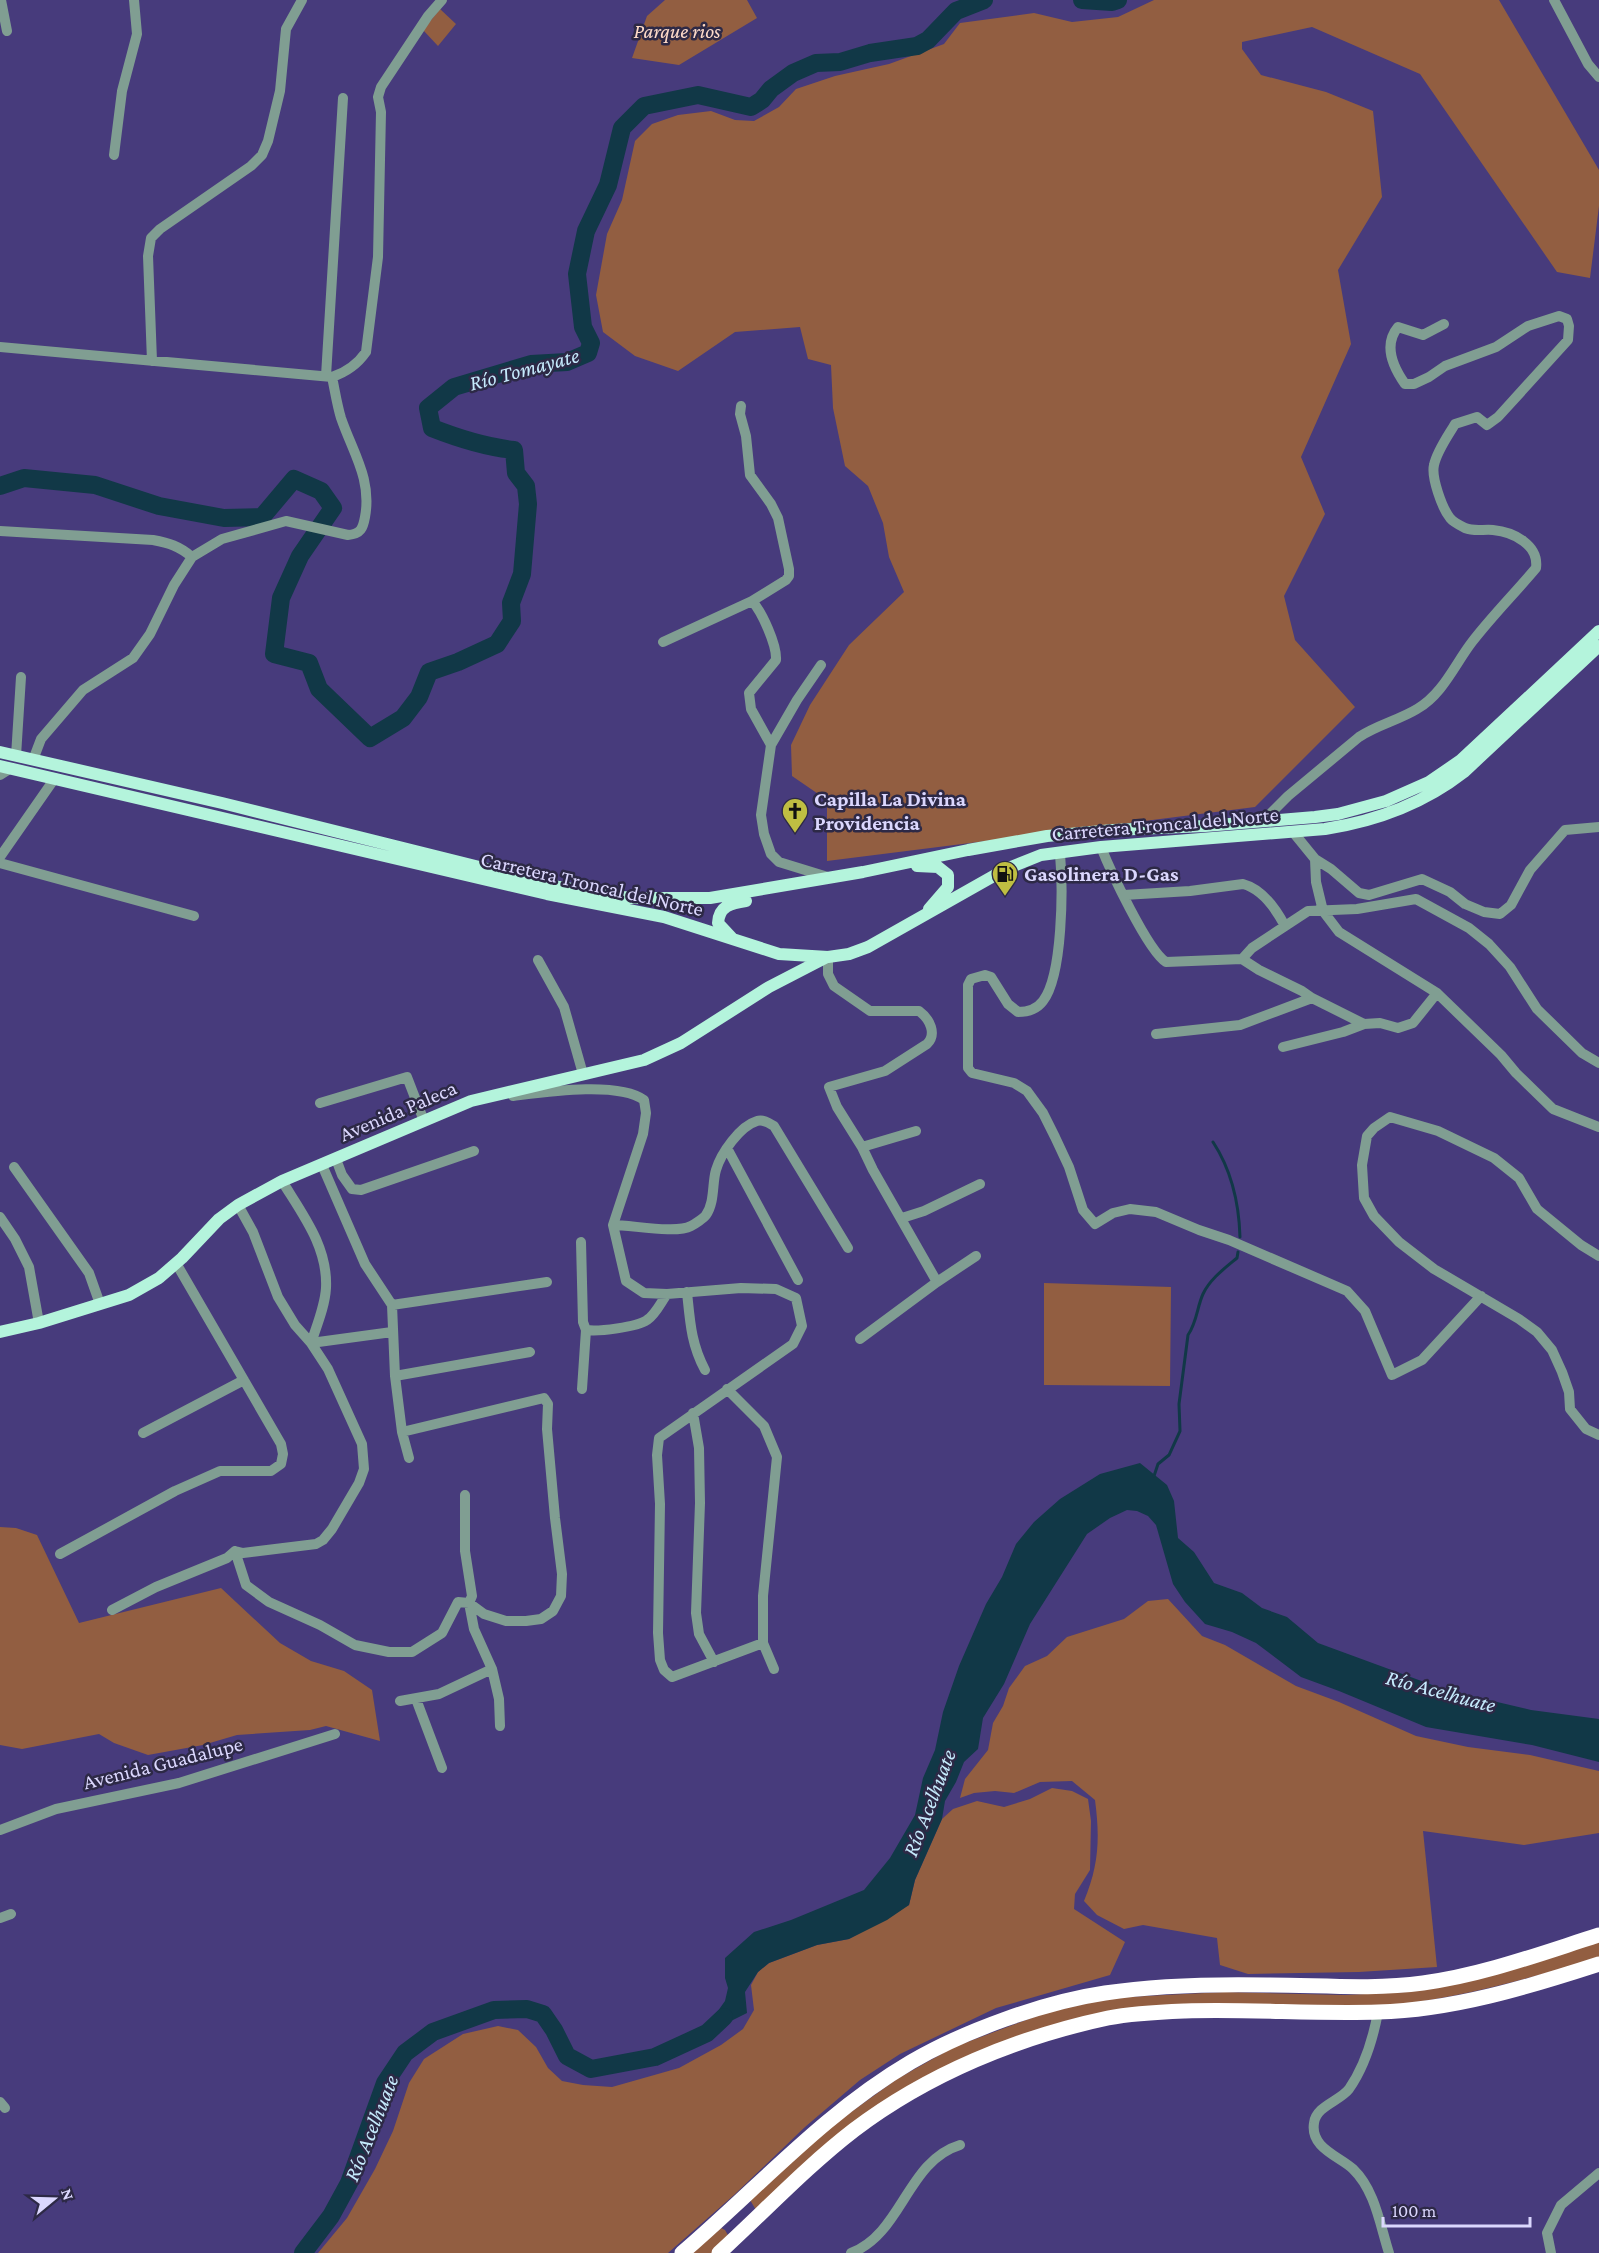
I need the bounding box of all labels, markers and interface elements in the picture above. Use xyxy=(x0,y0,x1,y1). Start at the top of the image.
park label: Parque rios xyxy=(633,19,721,43)
water label: Río Tomayate xyxy=(466,342,582,396)
place label: Capilla La Divina Providencia xyxy=(814,787,967,835)
church icon: Capilla La Divina Providencia xyxy=(780,796,810,834)
street label: Carretera Troncal del Norte xyxy=(1050,802,1280,846)
street label: Carretera Troncal del Norte xyxy=(478,847,706,921)
fuel station icon: Gasolinera D-Gas xyxy=(990,859,1020,897)
place label: Gasolinera D-Gas xyxy=(1024,862,1179,886)
street label: Avenida Paleca xyxy=(336,1075,460,1146)
water label: Río Acelhuate xyxy=(1384,1664,1499,1718)
street label: Avenida Guadalupe xyxy=(81,1732,245,1794)
water label: Río Acelhuate xyxy=(897,1746,961,1860)
water label: Río Acelhuate xyxy=(338,2071,404,2185)
north arrow xyxy=(24,2169,84,2229)
text: N xyxy=(58,2186,78,2202)
scale bar xyxy=(1383,2190,1530,2228)
text: 100 m xyxy=(1392,2201,1437,2221)

